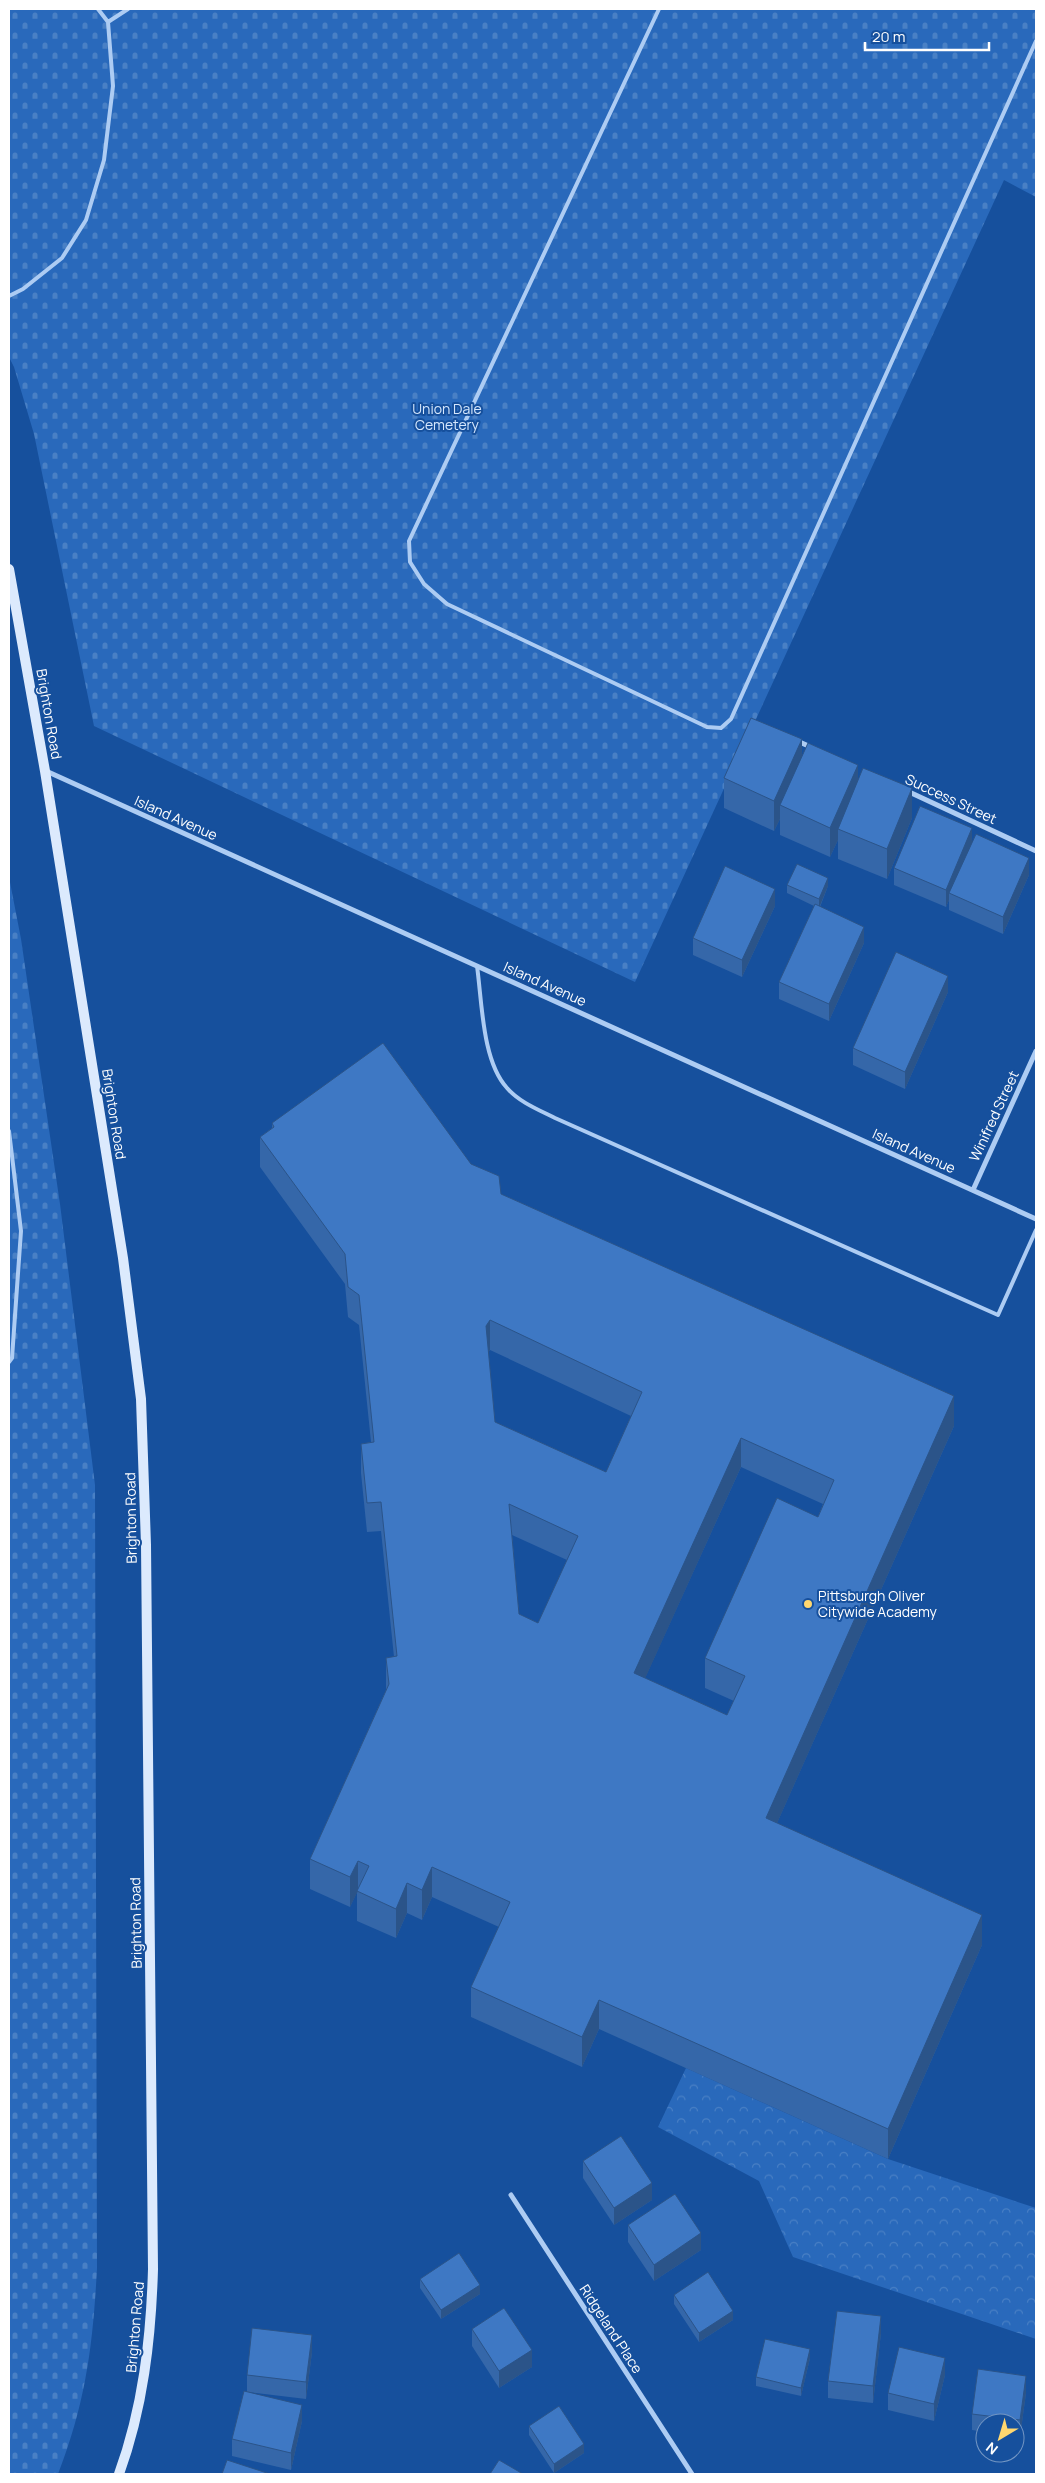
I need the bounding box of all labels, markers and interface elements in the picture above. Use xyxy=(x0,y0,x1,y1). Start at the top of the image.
scale bar xyxy=(865,20,989,52)
text: 20 m xyxy=(872,26,905,47)
park label: Union Dale Cemetery xyxy=(412,399,482,434)
street label: Brighton Road xyxy=(32,667,67,761)
street label: Success Street xyxy=(902,769,1000,828)
street label: Island Avenue xyxy=(132,791,221,844)
street label: Island Avenue xyxy=(501,957,590,1010)
street label: Brighton Road xyxy=(98,1067,131,1161)
street label: Winifred Street xyxy=(964,1067,1023,1164)
street label: Island Avenue xyxy=(870,1124,959,1177)
street label: Brighton Road xyxy=(120,1472,141,1564)
place label: Pittsburgh Oliver Citywide Academy xyxy=(818,1586,938,1621)
marker: Pittsburgh Oliver Citywide Academy xyxy=(802,1598,814,1610)
street label: Brighton Road xyxy=(125,1877,146,1969)
street label: Brighton Road xyxy=(121,2281,148,2373)
street label: Ridgeland Place xyxy=(576,2281,647,2377)
north arrow xyxy=(975,2413,1025,2463)
text: N xyxy=(982,2438,1002,2459)

